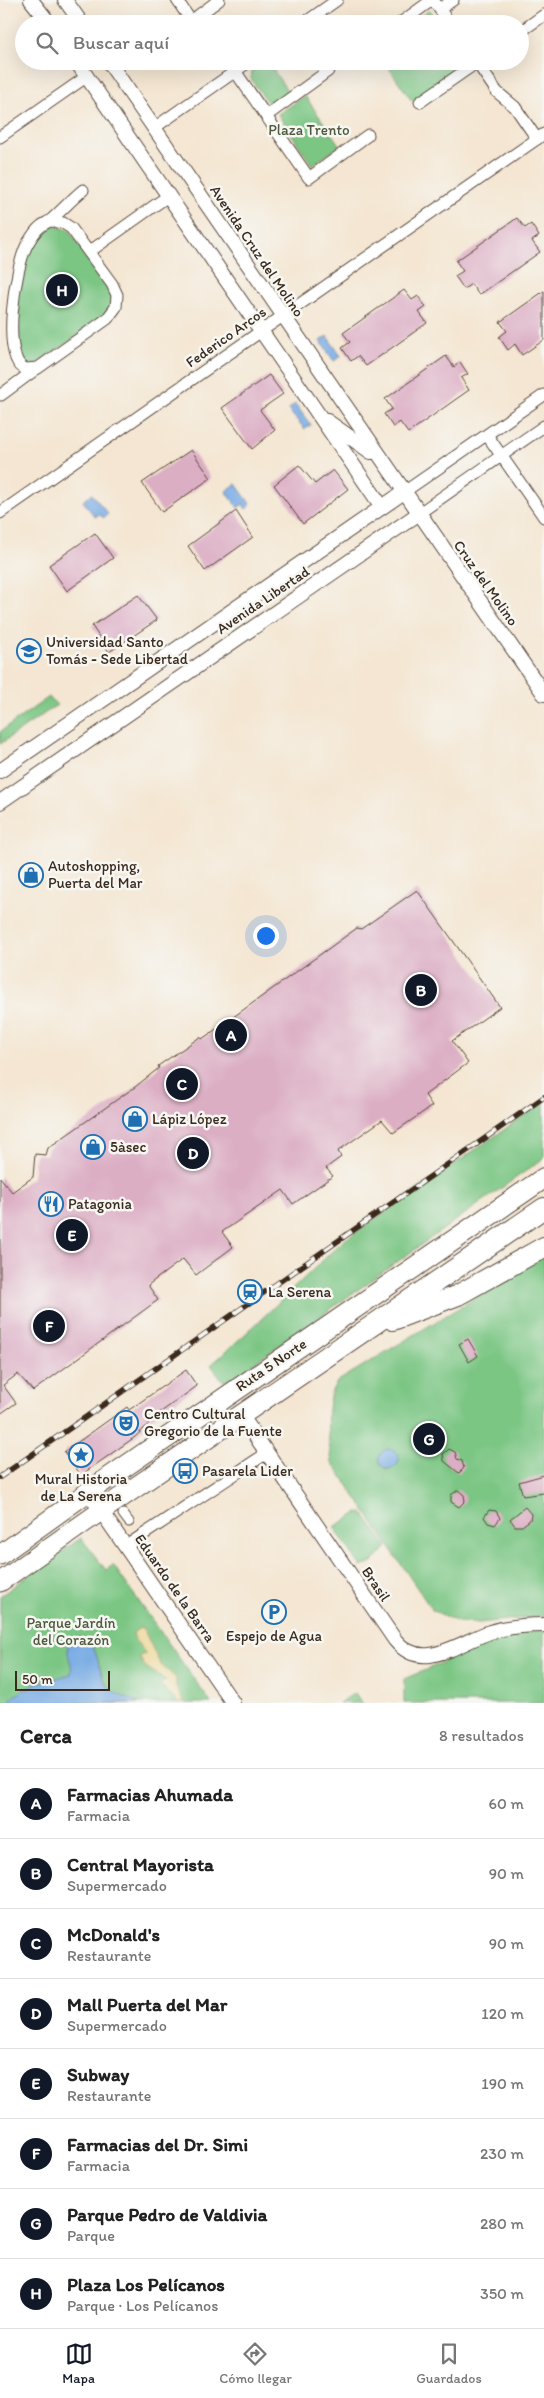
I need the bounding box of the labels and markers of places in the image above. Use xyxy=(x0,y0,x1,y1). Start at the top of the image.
pin: H xyxy=(46,271,78,309)
place label: Universidad Santo Tomás - Sede Libertad xyxy=(46,633,189,668)
school or university icon: Universidad Santo Tomás - Sede Libertad xyxy=(16,638,42,664)
place label: Autoshopping, Puerta del Mar xyxy=(48,857,143,892)
shop icon: Autoshopping, Puerta del Mar xyxy=(18,862,44,888)
pin: B xyxy=(405,971,437,1009)
pin: A xyxy=(215,1016,247,1054)
pin: C xyxy=(166,1065,198,1103)
shop icon: Lápiz López xyxy=(122,1106,148,1132)
place label: Lápiz López xyxy=(152,1110,227,1128)
shop icon: 5àsec xyxy=(80,1134,106,1160)
pin: D xyxy=(177,1134,209,1172)
place label: 5àsec xyxy=(110,1138,147,1156)
restaurant icon: Patagonia xyxy=(38,1191,64,1217)
place label: Patagonia xyxy=(68,1195,132,1213)
pin: E xyxy=(56,1216,88,1254)
station icon: La Serena xyxy=(237,1279,263,1305)
place label: La Serena xyxy=(268,1283,332,1301)
pin: F xyxy=(33,1307,65,1345)
place label: Centro Cultural Gregorio de la Fuente xyxy=(144,1405,282,1440)
theatre icon: Centro Cultural Gregorio de la Fuente xyxy=(113,1410,139,1436)
pin: G xyxy=(413,1420,445,1458)
place icon: Mural Historia de La Serena xyxy=(68,1442,94,1468)
bus stop icon: Pasarela Lider xyxy=(172,1458,198,1484)
place label: Pasarela Lider xyxy=(202,1462,293,1480)
place label: Mural Historia de La Serena xyxy=(35,1470,127,1505)
parking icon: Espejo de Agua xyxy=(261,1599,287,1625)
place label: Espejo de Agua xyxy=(226,1627,323,1645)

